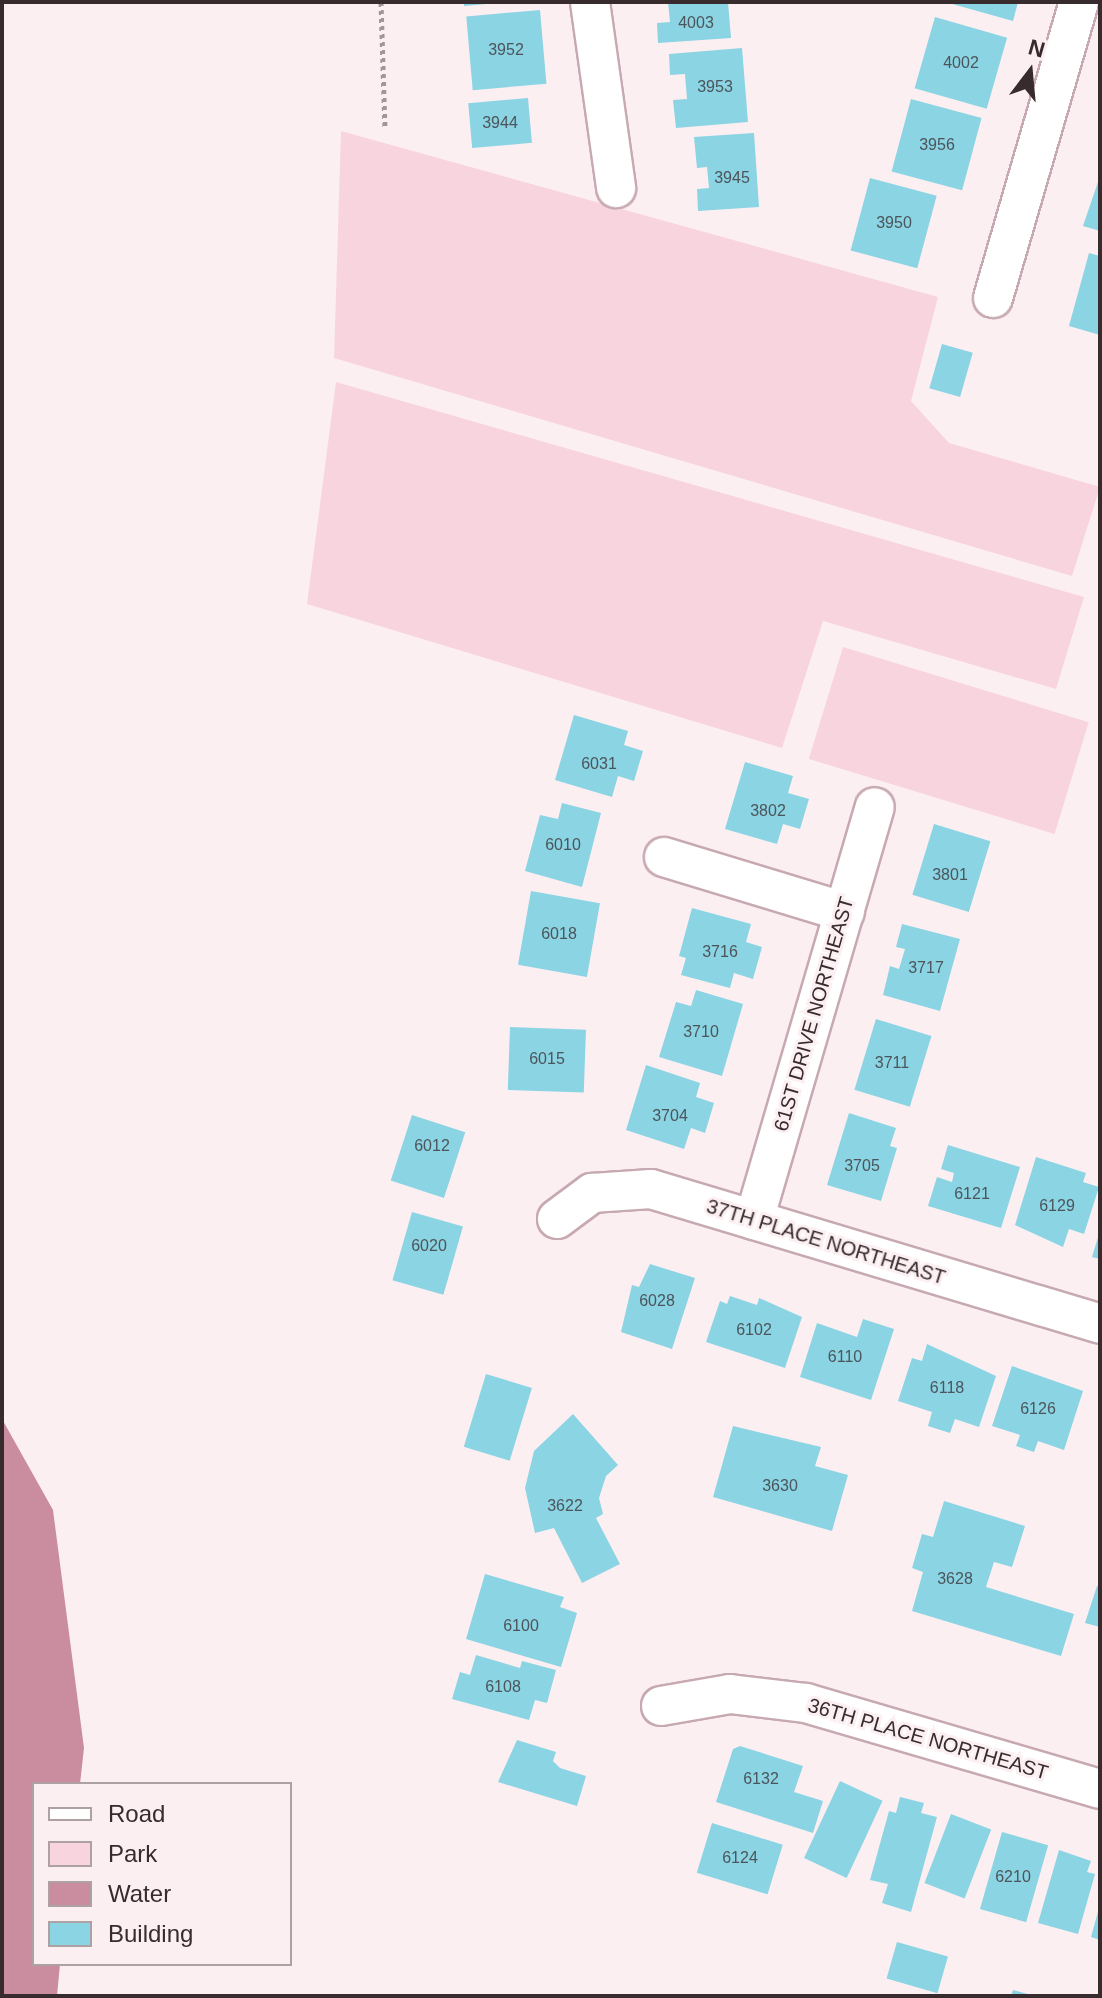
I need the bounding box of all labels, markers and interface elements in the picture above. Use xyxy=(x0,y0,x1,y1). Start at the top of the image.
house number: 4003 xyxy=(678,13,714,33)
north arrow xyxy=(990,32,1070,112)
text: N xyxy=(1026,34,1048,63)
house number: 3952 xyxy=(488,40,524,60)
house number: 4002 xyxy=(943,53,979,73)
house number: 3953 xyxy=(697,77,733,97)
house number: 3944 xyxy=(482,113,518,133)
house number: 3956 xyxy=(919,135,955,155)
house number: 3945 xyxy=(714,168,750,188)
house number: 3950 xyxy=(876,213,912,233)
house number: 6031 xyxy=(581,754,617,774)
house number: 3802 xyxy=(750,801,786,821)
house number: 6010 xyxy=(545,835,581,855)
house number: 3801 xyxy=(932,865,968,885)
street label: 61ST DRIVE NORTHEAST xyxy=(769,894,859,1134)
house number: 6018 xyxy=(541,924,577,944)
house number: 3716 xyxy=(702,942,738,962)
house number: 3717 xyxy=(908,958,944,978)
house number: 3710 xyxy=(683,1022,719,1042)
house number: 6015 xyxy=(529,1049,565,1069)
house number: 3711 xyxy=(875,1053,909,1073)
house number: 3704 xyxy=(652,1106,688,1126)
house number: 6012 xyxy=(414,1136,450,1156)
house number: 3705 xyxy=(844,1156,880,1176)
house number: 6121 xyxy=(954,1184,990,1204)
street label: 37TH PLACE NORTHEAST xyxy=(704,1194,948,1290)
house number: 6129 xyxy=(1039,1196,1075,1216)
house number: 6020 xyxy=(411,1236,447,1256)
house number: 6028 xyxy=(639,1291,675,1311)
house number: 6102 xyxy=(736,1320,772,1340)
house number: 6110 xyxy=(828,1347,862,1367)
house number: 6118 xyxy=(930,1378,964,1398)
house number: 6126 xyxy=(1020,1399,1056,1419)
house number: 3630 xyxy=(762,1476,798,1496)
house number: 3622 xyxy=(547,1496,583,1516)
house number: 3628 xyxy=(937,1569,973,1589)
house number: 6100 xyxy=(503,1616,539,1636)
house number: 6108 xyxy=(485,1677,521,1697)
street label: 36TH PLACE NORTHEAST xyxy=(805,1693,1051,1785)
house number: 6132 xyxy=(743,1769,779,1789)
legend xyxy=(32,1782,292,1966)
text: Road xyxy=(108,1800,165,1827)
text: Park xyxy=(108,1840,157,1867)
house number: 6124 xyxy=(722,1848,758,1868)
house number: 6210 xyxy=(995,1867,1031,1887)
text: Water xyxy=(108,1880,171,1907)
text: Building xyxy=(108,1920,193,1947)

